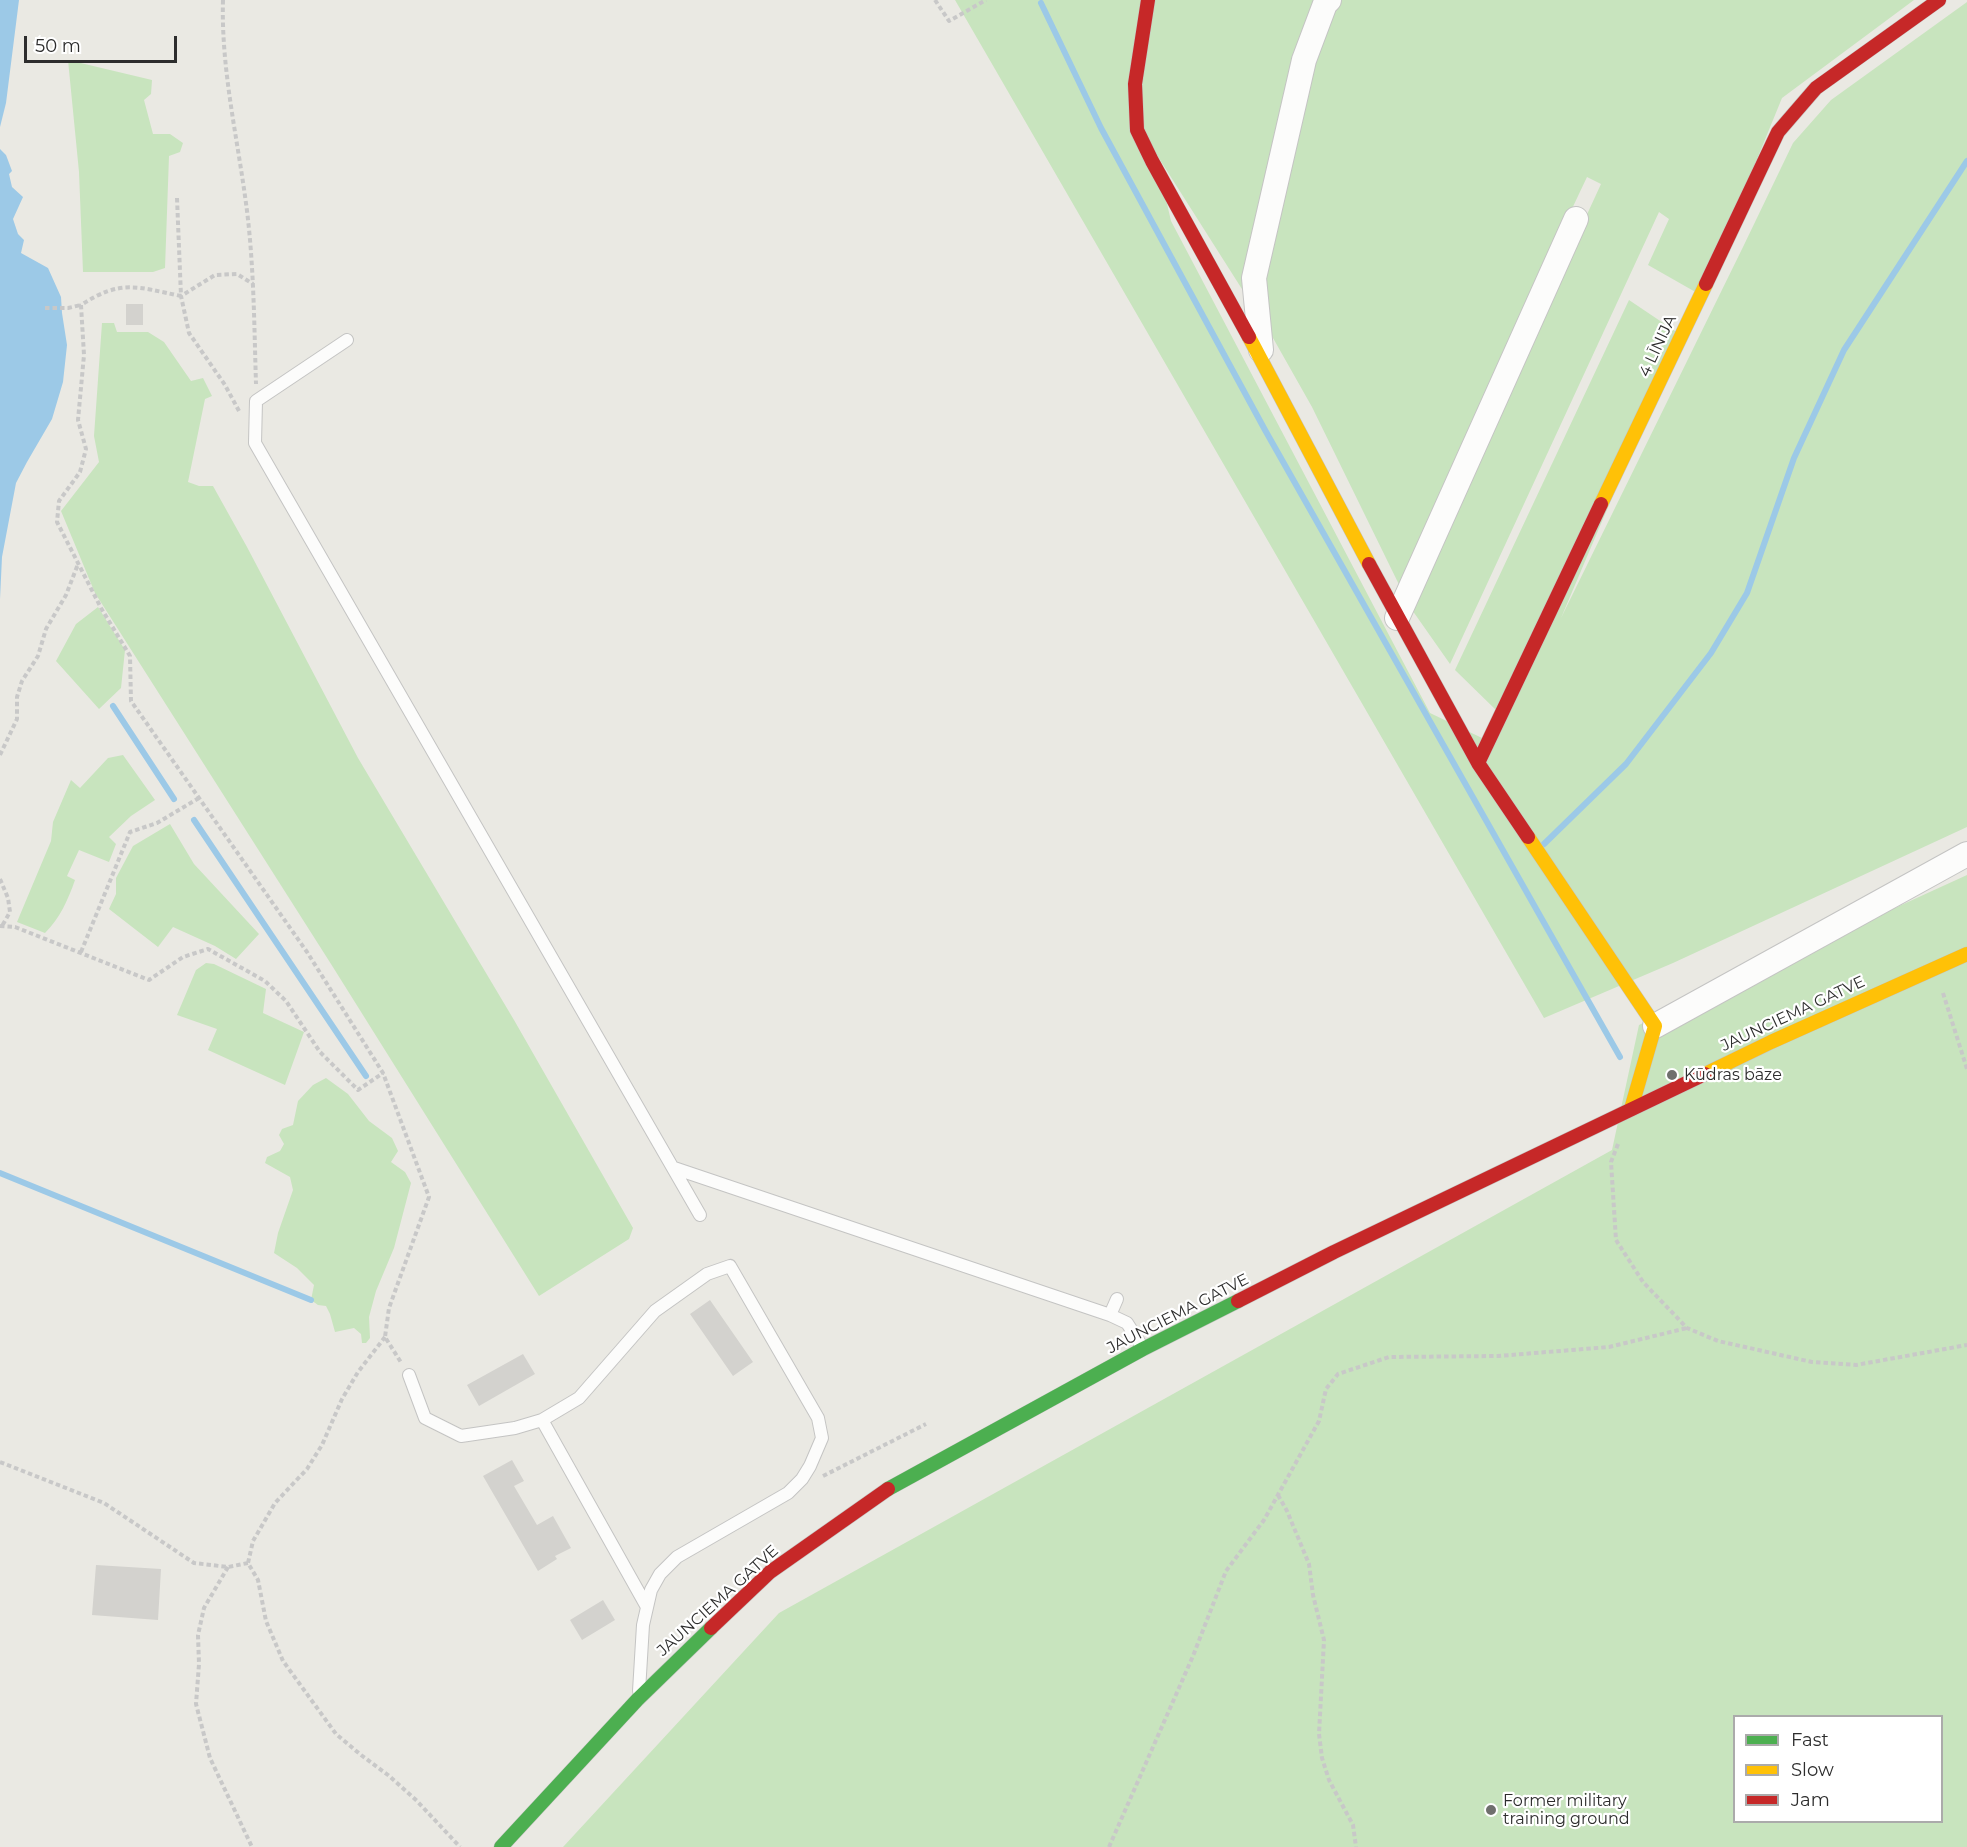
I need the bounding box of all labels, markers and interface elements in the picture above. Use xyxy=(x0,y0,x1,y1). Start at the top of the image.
scale bar xyxy=(27,24,180,62)
text: 50 m xyxy=(35,35,81,57)
street label: 4 LĪNIJA xyxy=(1635,312,1681,380)
street label: JAUNCIEMA GATVE xyxy=(1718,972,1868,1056)
place label: Kūdras bāze xyxy=(1684,1065,1782,1085)
marker: Kūdras bāze xyxy=(1665,1068,1679,1082)
street label: JAUNCIEMA GATVE xyxy=(1104,1270,1252,1358)
street label: JAUNCIEMA GATVE xyxy=(653,1541,783,1661)
legend xyxy=(1733,1715,1943,1823)
text: Fast xyxy=(1791,1729,1829,1751)
text: Slow xyxy=(1791,1759,1834,1781)
text: Jam xyxy=(1791,1789,1830,1811)
place label: Former military training ground xyxy=(1503,1791,1630,1829)
marker: Former military training ground xyxy=(1484,1803,1498,1817)

